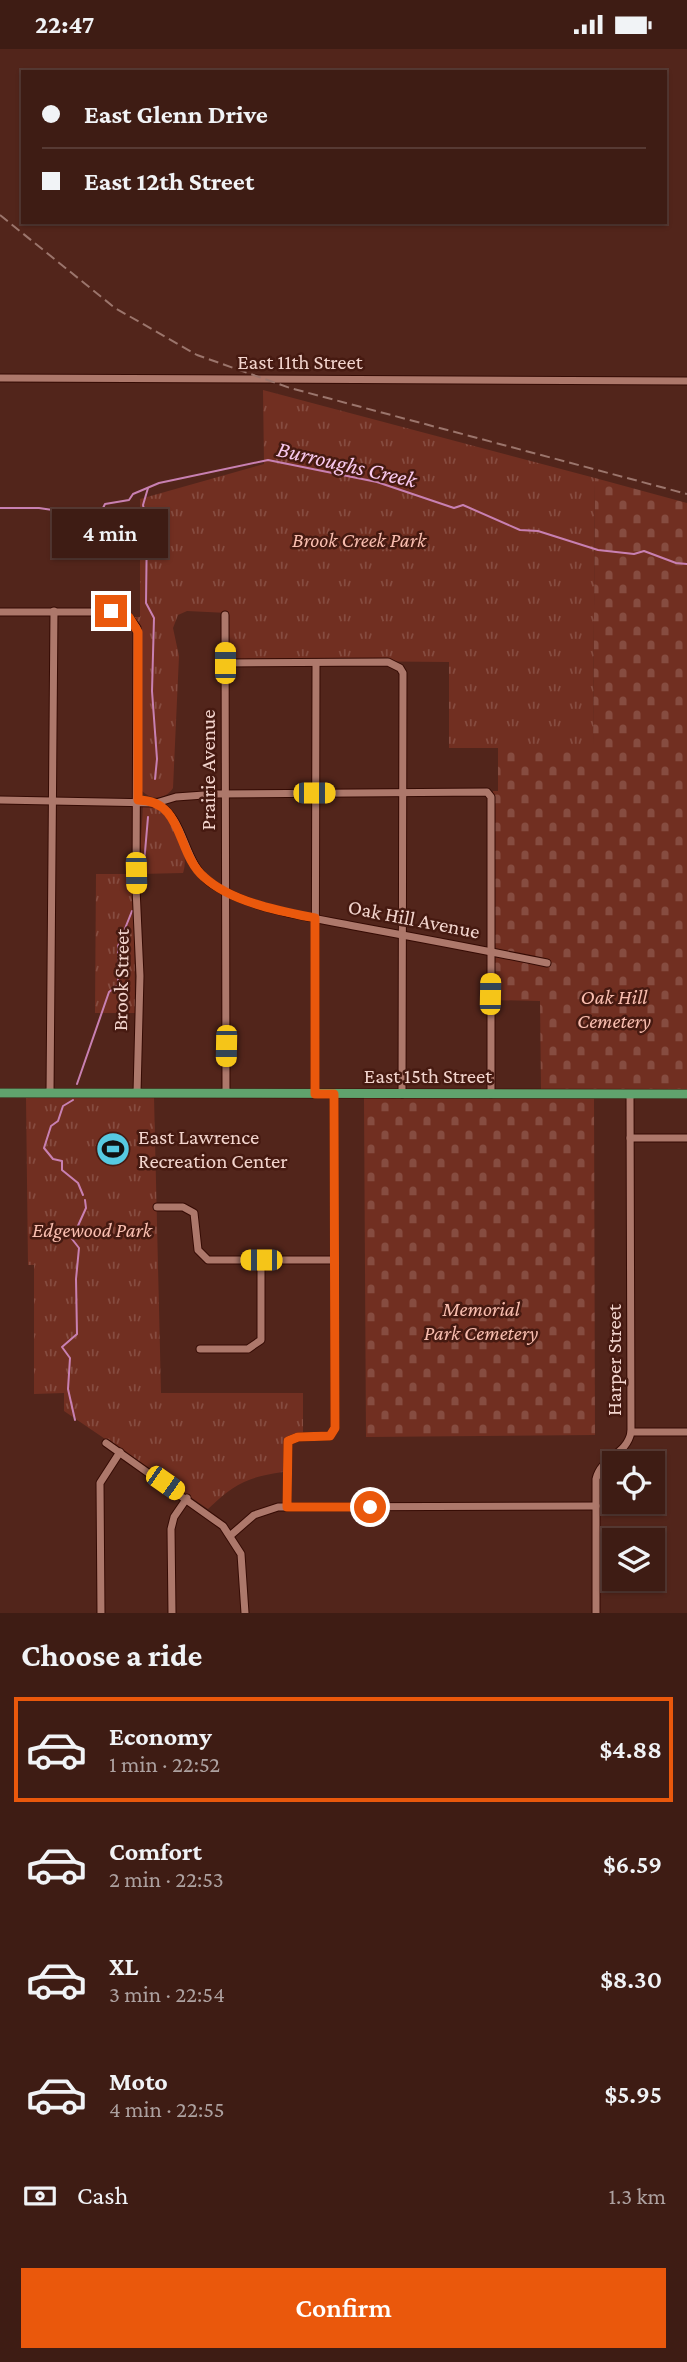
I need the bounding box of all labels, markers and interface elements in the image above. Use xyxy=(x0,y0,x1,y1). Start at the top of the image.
text: 22:47 xyxy=(35,10,94,39)
text: East Glenn Drive xyxy=(84,100,268,129)
text: East 12th Street xyxy=(84,167,254,196)
street label: East 11th Street xyxy=(237,350,364,374)
water label: Burroughs Creek xyxy=(275,435,420,493)
callout: 4 min xyxy=(53,510,169,559)
text: 4 min xyxy=(83,520,137,546)
park label: Brook Creek Park xyxy=(292,528,427,552)
route end xyxy=(95,595,127,627)
car xyxy=(215,642,236,684)
street label: Prairie Avenue xyxy=(196,710,220,830)
car xyxy=(294,783,336,804)
car xyxy=(126,852,147,894)
street label: Oak Hill Avenue xyxy=(346,894,482,944)
street label: Brook Street xyxy=(108,928,134,1031)
car xyxy=(480,973,501,1015)
park label: Oak Hill Cemetery xyxy=(577,985,651,1033)
car xyxy=(216,1025,237,1067)
street label: East 15th Street xyxy=(364,1064,493,1088)
place label: East Lawrence Recreation Center xyxy=(138,1125,288,1173)
sports icon: East Lawrence Recreation Center xyxy=(94,1130,132,1168)
park label: Edgewood Park xyxy=(32,1218,153,1242)
car xyxy=(241,1250,283,1271)
park label: Memorial Park Cemetery xyxy=(424,1297,538,1345)
street label: Harper Street xyxy=(602,1303,626,1416)
map controls xyxy=(602,1451,665,1591)
button: locate xyxy=(602,1451,665,1514)
car xyxy=(142,1462,189,1504)
route start xyxy=(354,1491,386,1523)
button: layers xyxy=(602,1528,665,1591)
text: Choose a ride xyxy=(21,1637,202,1673)
icon: car xyxy=(25,1718,88,1781)
text: Economy xyxy=(109,1722,212,1751)
text: $4.88 xyxy=(600,1735,662,1764)
text: 1 min · 22:52 xyxy=(109,1751,220,1777)
icon: car xyxy=(25,1833,88,1896)
text: Comfort xyxy=(109,1837,202,1866)
text: $6.59 xyxy=(603,1850,662,1879)
text: 2 min · 22:53 xyxy=(109,1866,224,1892)
icon: car xyxy=(25,1948,88,2011)
text: XL xyxy=(109,1952,138,1981)
text: $8.30 xyxy=(600,1965,662,1994)
text: 3 min · 22:54 xyxy=(109,1981,225,2007)
icon: car xyxy=(25,2063,88,2126)
text: Moto xyxy=(109,2067,168,2096)
text: $5.95 xyxy=(604,2080,662,2109)
text: 4 min · 22:55 xyxy=(109,2096,225,2122)
icon: cash xyxy=(21,2177,59,2215)
text: Cash xyxy=(77,2181,128,2210)
text: 1.3 km xyxy=(608,2183,666,2209)
button: Confirm xyxy=(21,2268,666,2348)

